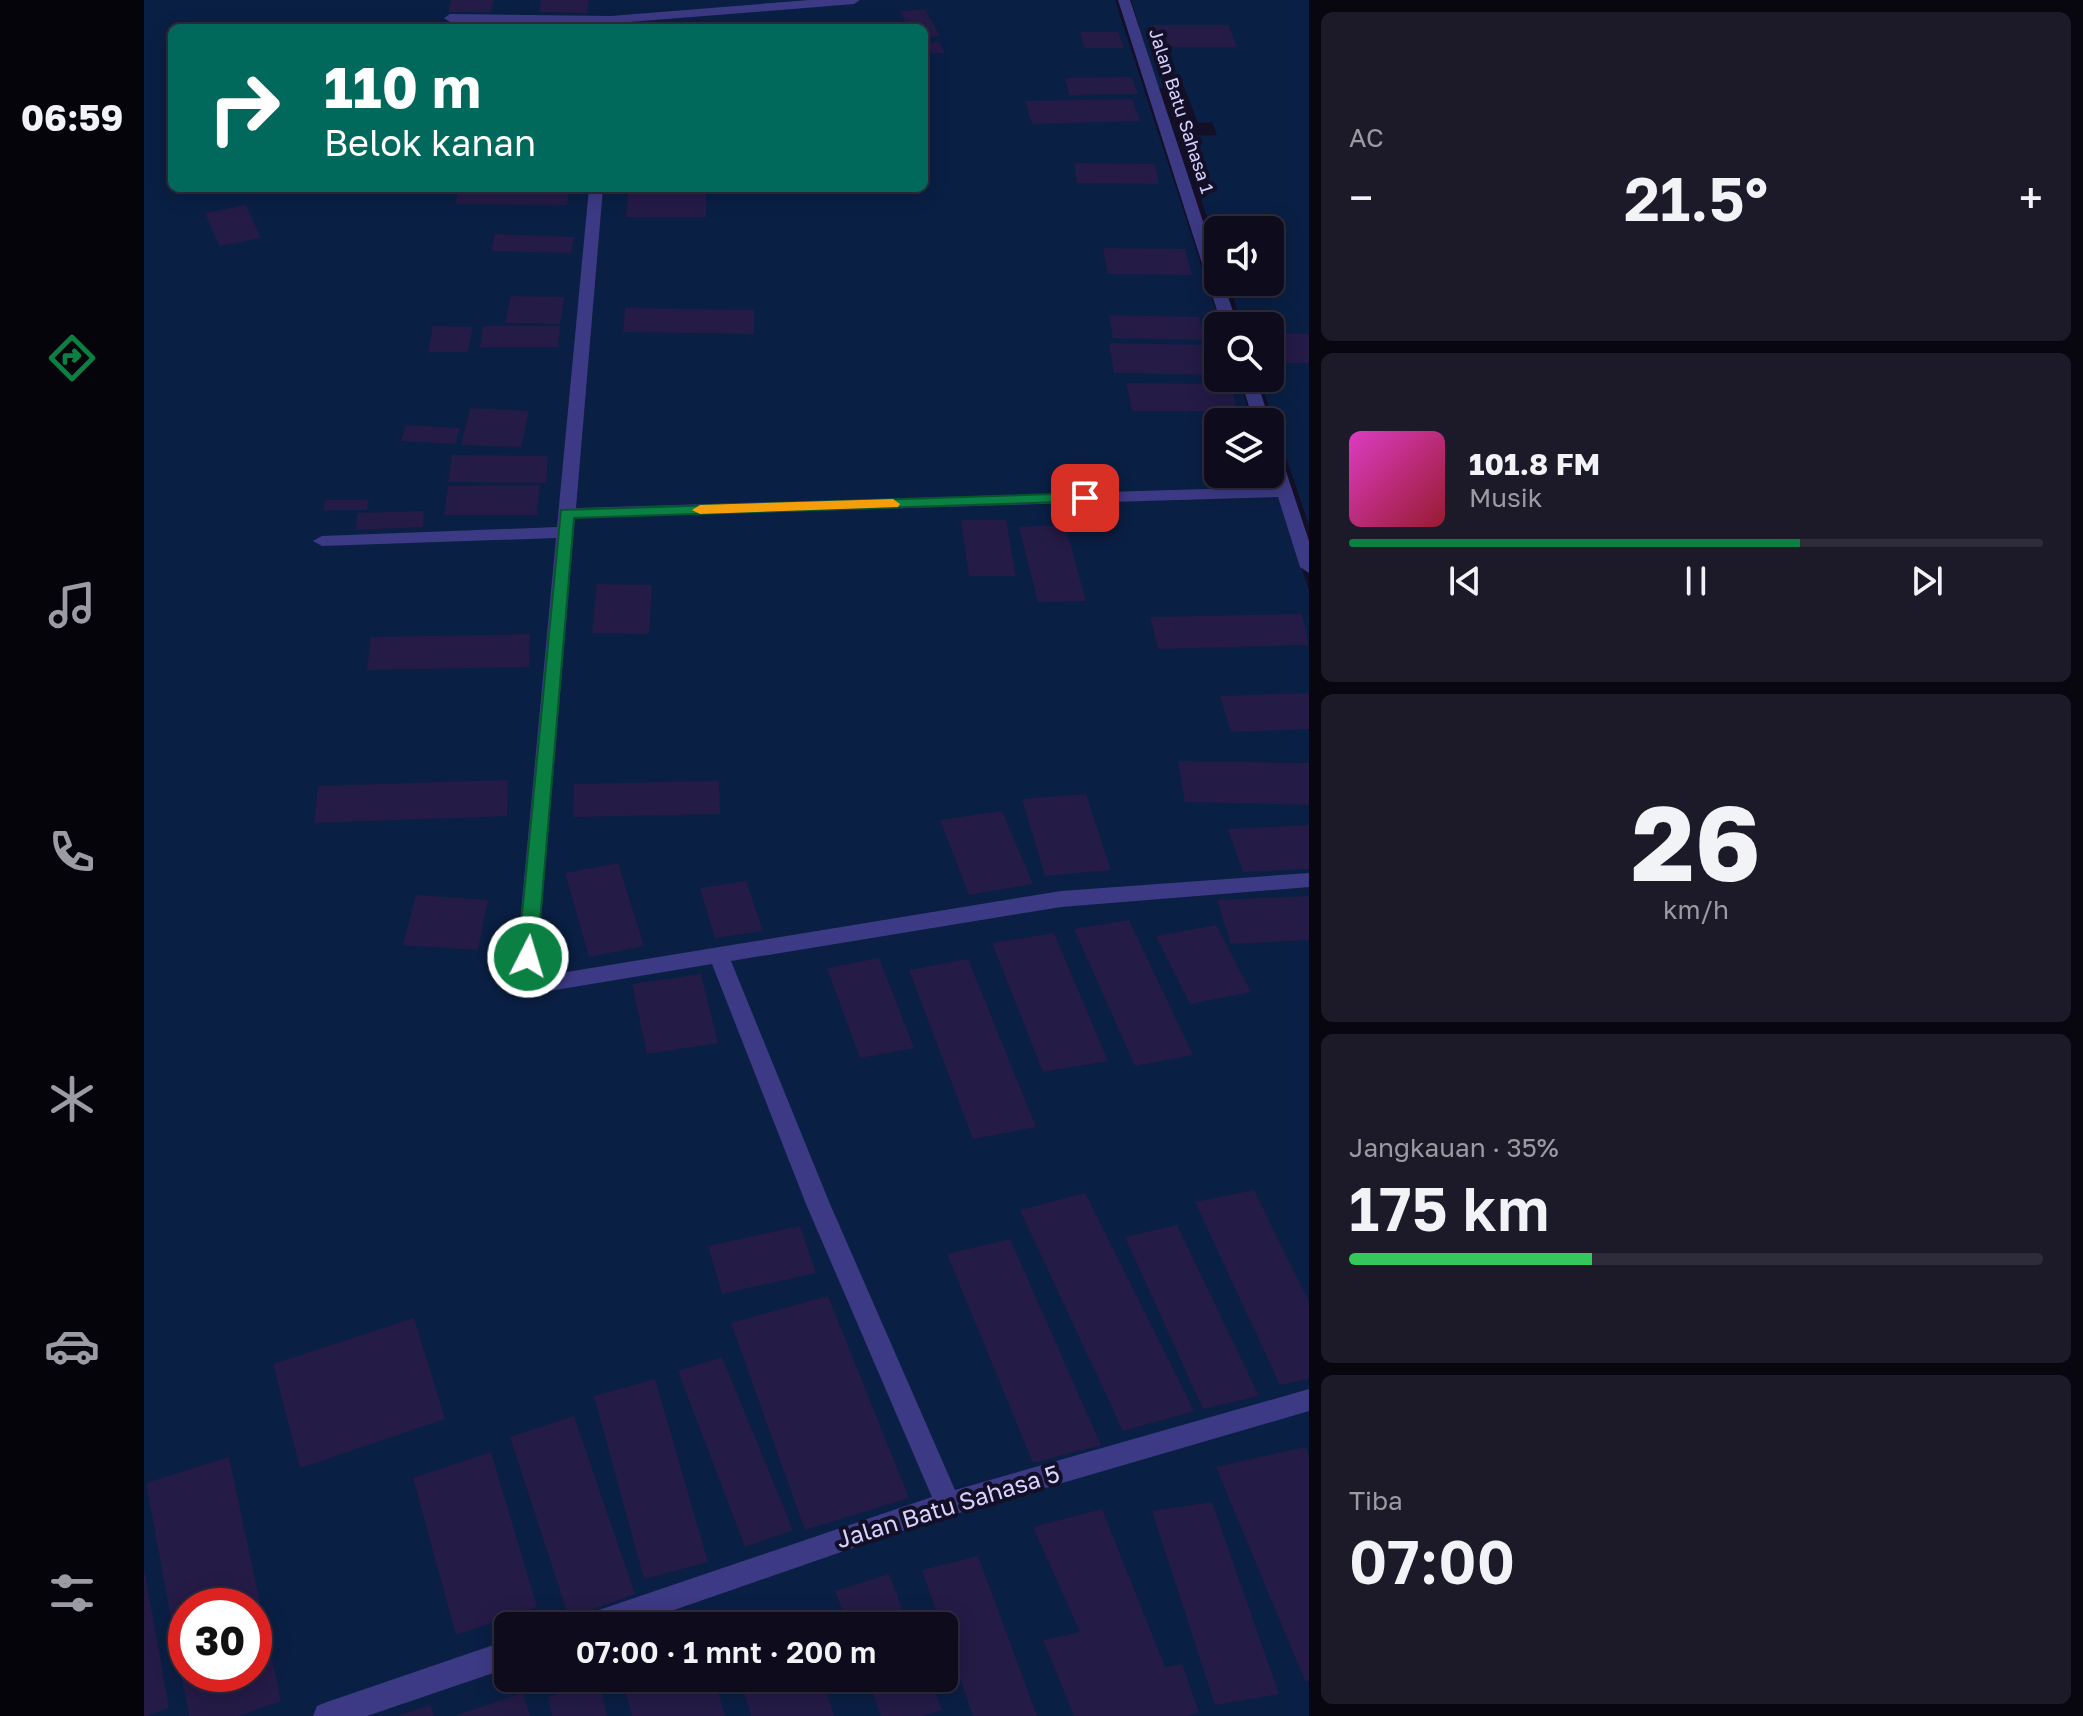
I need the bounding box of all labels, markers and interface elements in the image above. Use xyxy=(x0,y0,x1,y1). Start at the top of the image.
street label: Jalan Batu Sahasa 1 xyxy=(1145,25,1219,196)
text: 110 m xyxy=(324,53,481,120)
icon: right xyxy=(192,56,296,160)
text: 06:59 xyxy=(21,96,123,139)
text: Belok kanan xyxy=(324,121,536,164)
text: AC xyxy=(1349,122,1384,153)
text: 21.5° xyxy=(1624,162,1768,234)
text: − xyxy=(1349,171,1373,224)
text: + xyxy=(2019,171,2043,224)
map controls xyxy=(1204,216,1284,488)
button: sound xyxy=(1204,216,1284,296)
button: search xyxy=(1204,312,1284,392)
icon: directions xyxy=(44,330,100,386)
button: layers xyxy=(1204,408,1284,488)
text: 101.8 FM xyxy=(1469,446,1600,482)
pin xyxy=(1051,464,1119,532)
icon: arrive xyxy=(1063,476,1107,520)
text: Musik xyxy=(1469,482,1543,513)
icon: previous xyxy=(1443,559,1487,603)
icon: pause xyxy=(1674,559,1718,603)
icon: next xyxy=(1905,559,1949,603)
icon: music xyxy=(44,577,100,633)
text: 26 xyxy=(1631,779,1761,904)
icon: phone xyxy=(44,824,100,880)
text: km/h xyxy=(1663,894,1729,925)
position arrow xyxy=(486,915,570,999)
icon: climate xyxy=(44,1071,100,1127)
text: Jangkauan · 35% xyxy=(1349,1132,1559,1163)
text: 175 km xyxy=(1349,1172,1550,1244)
icon: car xyxy=(44,1318,100,1374)
street label: Jalan Batu Sahasa 5 xyxy=(832,1458,1063,1553)
text: Tiba xyxy=(1349,1485,1403,1516)
text: 07:00 xyxy=(1349,1525,1515,1597)
icon: filters xyxy=(44,1565,100,1621)
speed limit sign: 30 xyxy=(168,1588,272,1692)
text: 07:00 · 1 mnt · 200 m xyxy=(576,1634,876,1670)

